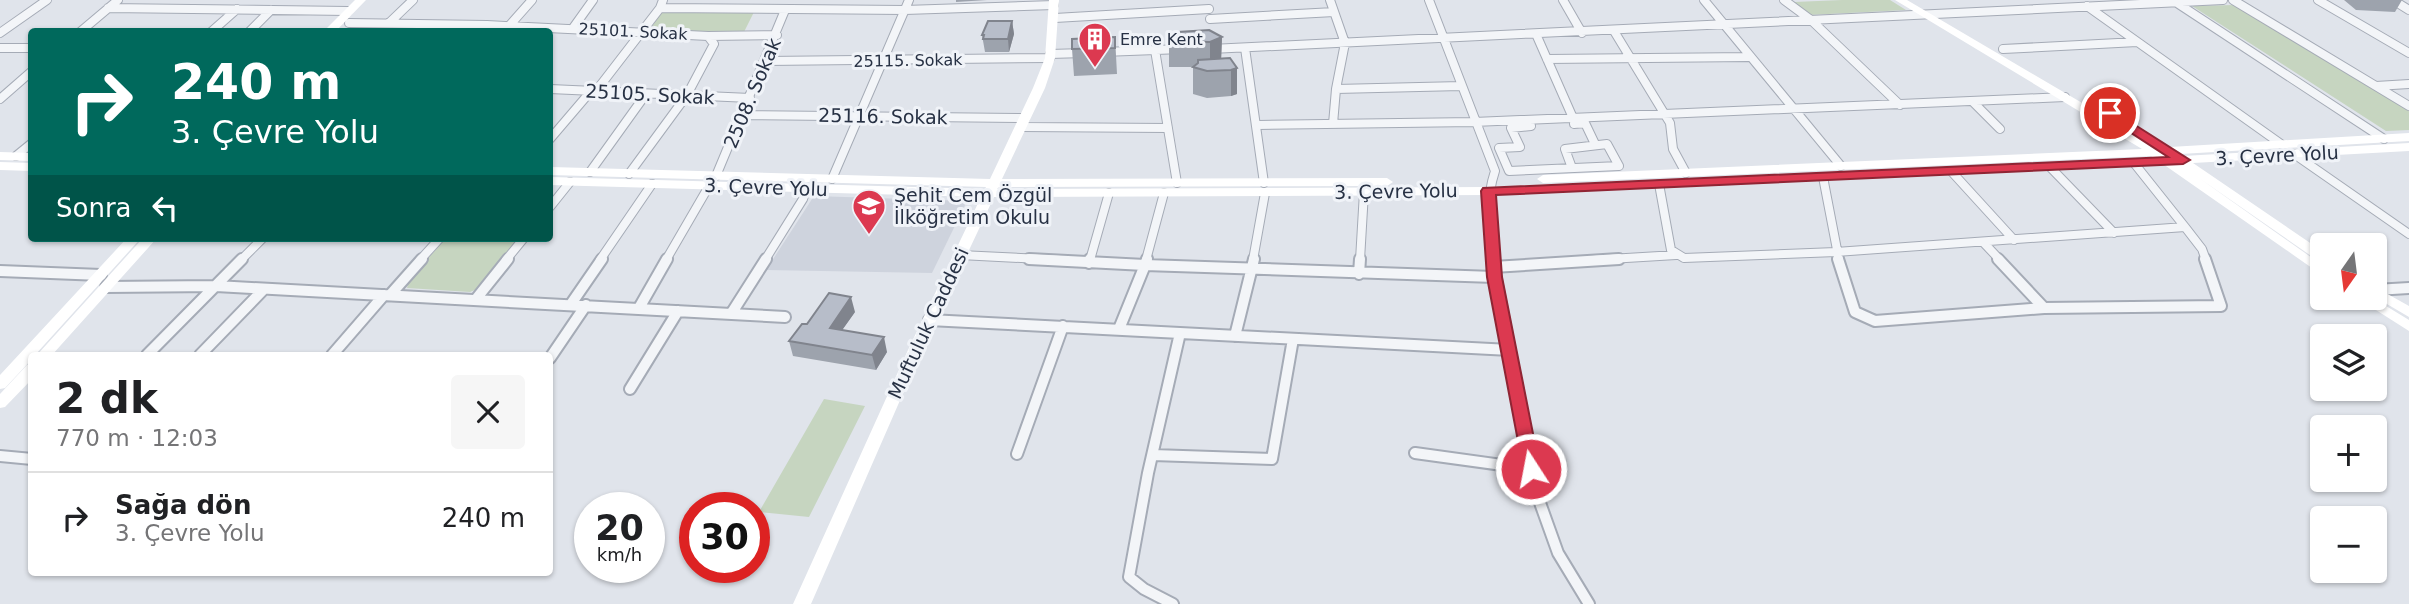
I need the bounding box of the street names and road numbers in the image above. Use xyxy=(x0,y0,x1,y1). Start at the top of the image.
street label: 25101. Sokak xyxy=(578,19,689,44)
street label: 2508. Sokak xyxy=(719,35,785,151)
street label: 25115. Sokak xyxy=(853,50,963,71)
street label: 25105. Sokak xyxy=(585,80,715,108)
street label: 25116. Sokak xyxy=(818,104,948,128)
street label: 3. Çevre Yolu xyxy=(2215,141,2339,169)
street label: 3. Çevre Yolu xyxy=(704,174,828,200)
street label: 3. Çevre Yolu xyxy=(1334,179,1458,203)
street label: Muftuluk Caddesi xyxy=(883,244,973,402)

